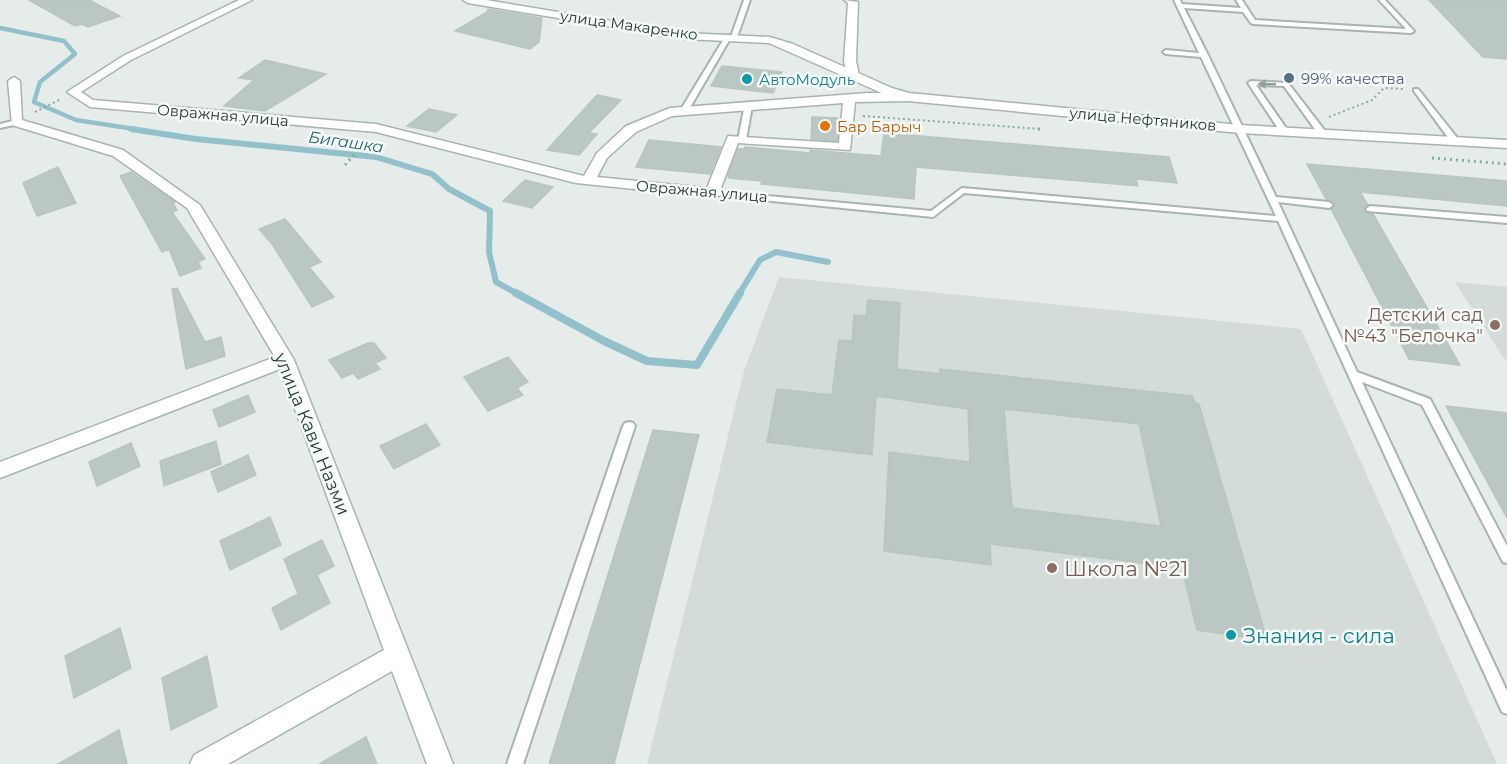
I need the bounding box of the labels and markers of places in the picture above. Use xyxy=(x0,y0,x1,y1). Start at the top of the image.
place label: 99% качества xyxy=(1301,69,1404,88)
place label: АвтоМодуль xyxy=(759,70,855,89)
marker: 99% качества xyxy=(1282,71,1296,85)
marker: АвтоМодуль xyxy=(740,72,754,86)
place label: Бар Барыч xyxy=(837,117,922,136)
marker: Бар Барыч xyxy=(818,119,832,133)
place label: Детский сад №43 "Белочка" xyxy=(1343,304,1483,347)
marker: Детский сад №43 "Белочка" xyxy=(1488,318,1502,332)
place label: Школа №21 xyxy=(1064,556,1188,581)
marker: Школа №21 xyxy=(1045,561,1059,575)
place label: Знания - сила xyxy=(1243,623,1395,648)
marker: Знания - сила xyxy=(1224,628,1238,642)

